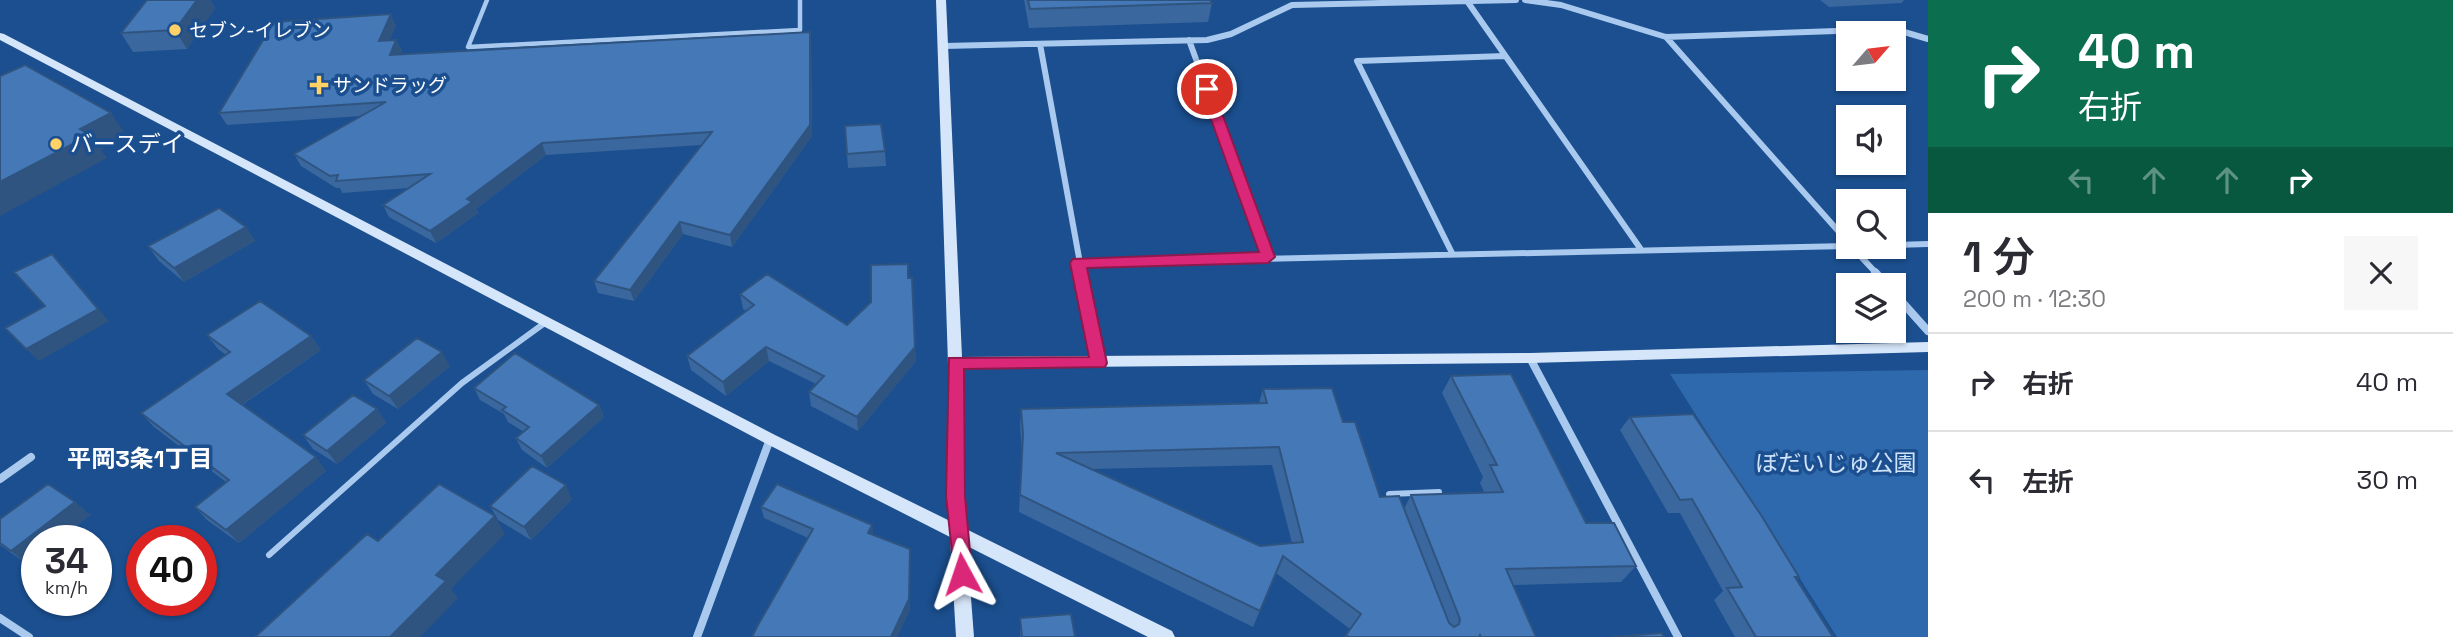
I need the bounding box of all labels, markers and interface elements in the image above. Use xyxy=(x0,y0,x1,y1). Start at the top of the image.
place label: セブン-イレブン xyxy=(189,18,331,43)
text: 40 m xyxy=(2078,20,2195,82)
north arrow xyxy=(1836,21,1906,91)
map controls xyxy=(1836,21,1906,343)
marker: セブン-イレブン xyxy=(167,22,183,38)
icon: right xyxy=(1963,28,2054,119)
pin xyxy=(1177,59,1237,119)
icon: arrive xyxy=(1188,70,1226,108)
place label: サンドラッグ xyxy=(333,73,447,98)
marker: サンドラッグ xyxy=(311,77,327,93)
text: 右折 xyxy=(2078,87,2142,127)
button: sound xyxy=(1836,105,1906,175)
place label: バースデイ xyxy=(70,129,184,159)
marker: バースデイ xyxy=(48,136,64,152)
icon: left xyxy=(2062,161,2100,199)
icon: ahead xyxy=(2135,161,2173,199)
icon: ahead xyxy=(2208,161,2246,199)
icon: right xyxy=(2281,161,2319,199)
button: search xyxy=(1836,189,1906,259)
text: 1 分 xyxy=(1963,231,2035,284)
button: close xyxy=(2344,236,2418,310)
button: layers xyxy=(1836,273,1906,343)
text: 200 m · 12:30 xyxy=(1963,284,2106,314)
icon: right xyxy=(1963,363,2001,401)
text: 40 m xyxy=(2356,365,2418,399)
text: 右折 xyxy=(2022,367,2074,401)
district label: 平岡3条1丁目 xyxy=(67,443,213,474)
park label: ぼだいじゅ公園 xyxy=(1756,448,1917,478)
icon: left xyxy=(1963,461,2001,499)
text: 30 m xyxy=(2357,463,2418,497)
text: 左折 xyxy=(2022,465,2074,499)
speed limit sign: 40 xyxy=(126,525,217,616)
position arrow xyxy=(925,537,999,611)
text: 34 xyxy=(45,539,88,583)
text: km/h xyxy=(45,576,88,599)

